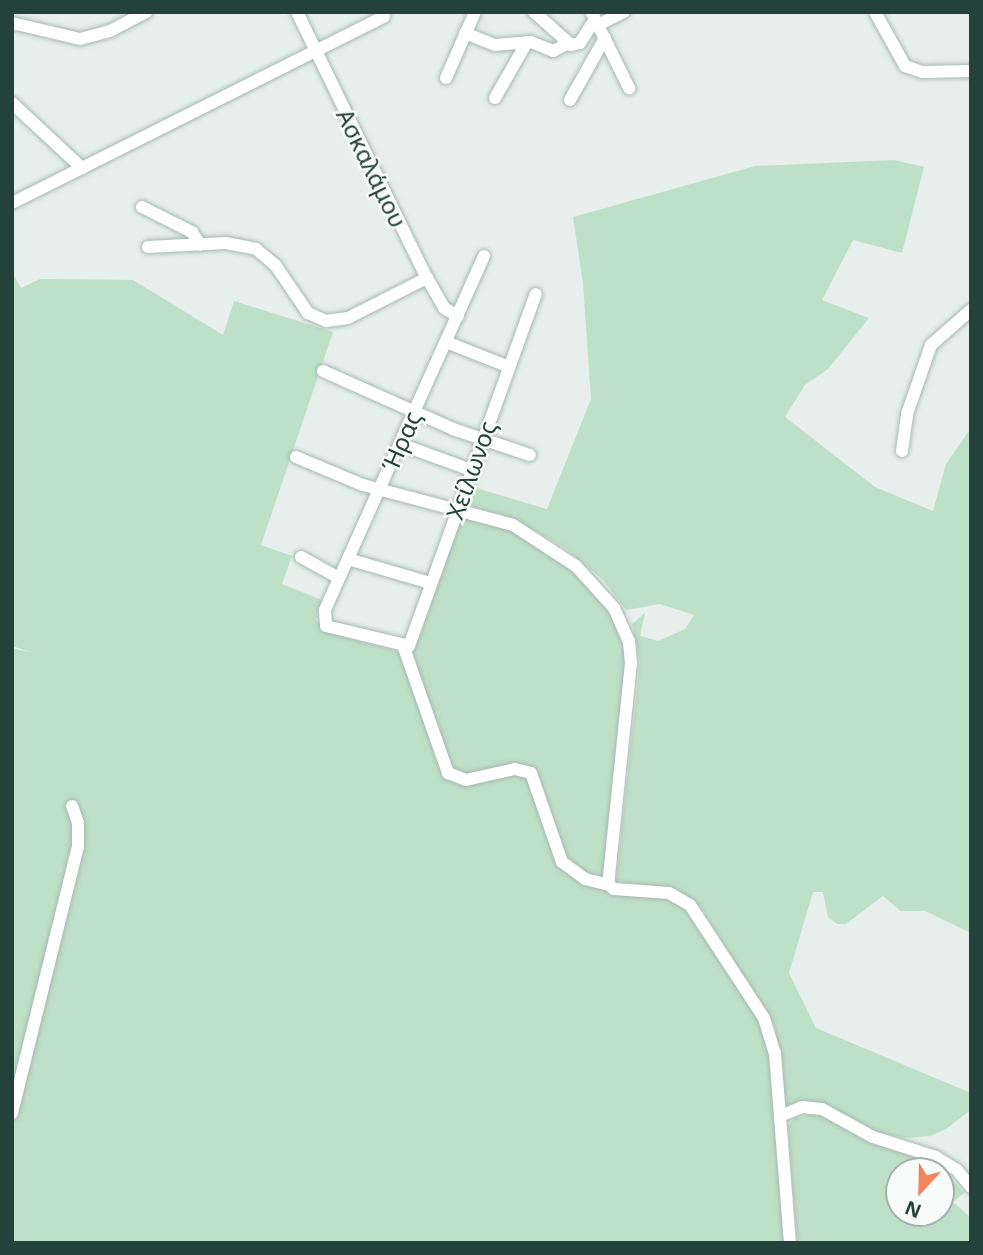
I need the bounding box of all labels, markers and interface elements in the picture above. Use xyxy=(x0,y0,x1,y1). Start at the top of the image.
street label: Ασκαλάμου xyxy=(331,104,413,232)
street label: Ήρας xyxy=(375,407,427,475)
street label: Χείλωνος xyxy=(440,417,502,523)
north arrow xyxy=(885,1157,955,1227)
text: N xyxy=(901,1195,925,1225)

